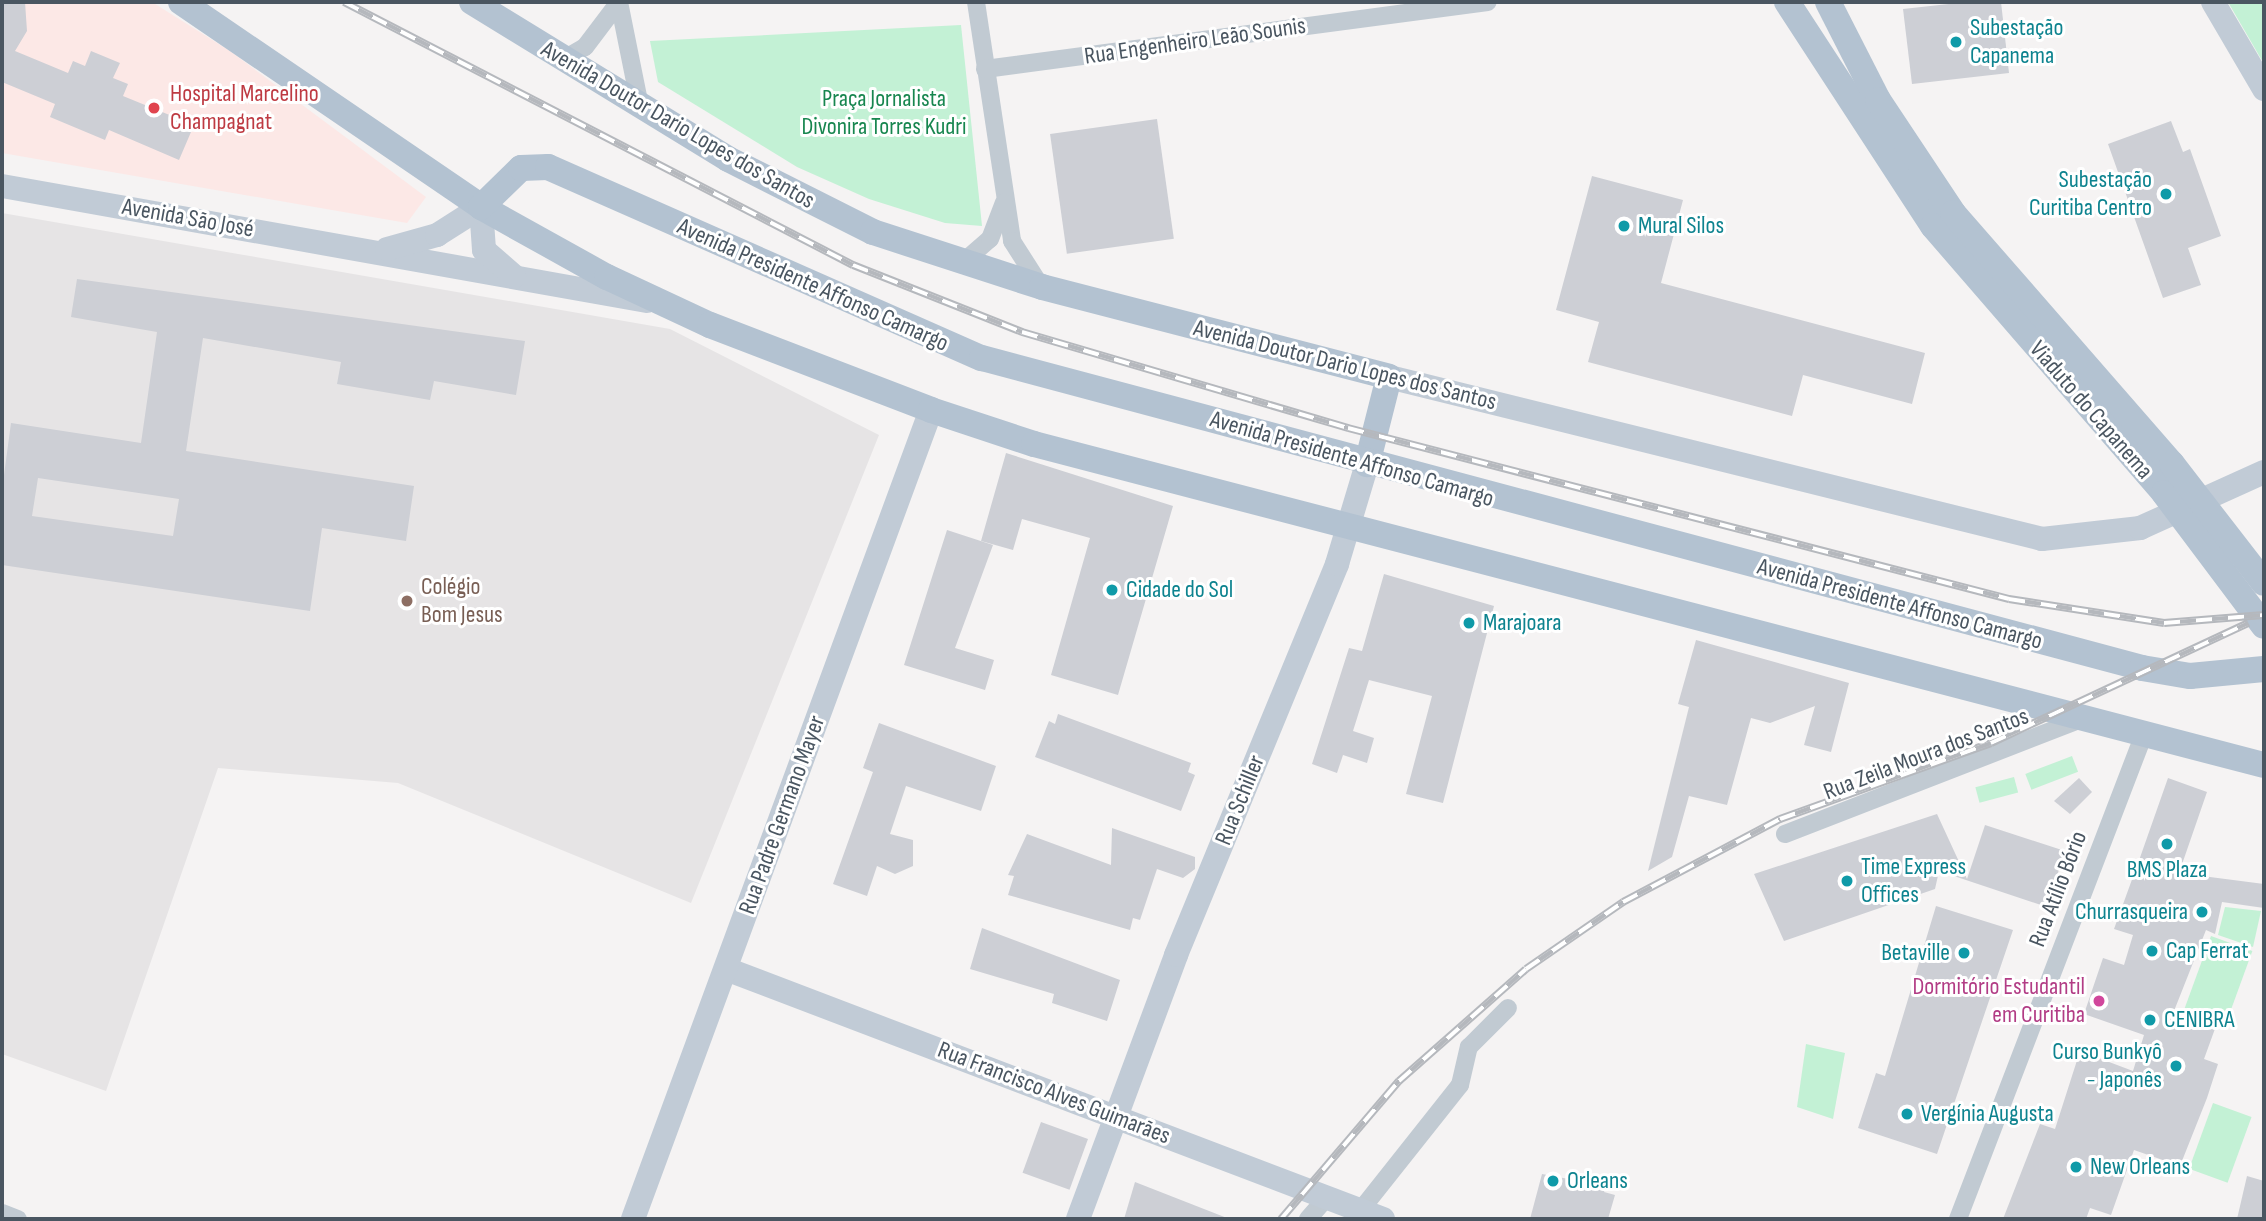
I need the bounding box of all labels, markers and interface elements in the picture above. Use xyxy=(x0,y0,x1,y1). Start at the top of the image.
street label: Rua Engenheiro Leão Sounis xyxy=(1082,11,1308,71)
place label: Subestação Capanema xyxy=(1970,14,2063,70)
marker: Subestação Capanema xyxy=(1948,34,1964,50)
street label: Avenida Doutor Dario Lopes dos Santos xyxy=(536,35,820,215)
place label: Hospital Marcelino Champagnat xyxy=(170,80,319,136)
park label: Praça Jornalista Divonira Torres Kudri xyxy=(801,85,967,141)
marker: Hospital Marcelino Champagnat xyxy=(144,98,164,118)
place label: Subestação Curitiba Centro xyxy=(2029,166,2152,222)
marker: Subestação Curitiba Centro xyxy=(2158,186,2174,202)
street label: Avenida São José xyxy=(120,192,256,244)
street label: Avenida Presidente Affonso Camargo xyxy=(673,212,953,358)
place label: Mural Silos xyxy=(1638,212,1724,240)
marker: Mural Silos xyxy=(1616,218,1632,234)
street label: Avenida Doutor Dario Lopes dos Santos xyxy=(1191,313,1499,417)
street label: Viaduto do Capanema xyxy=(2023,335,2159,485)
street label: Avenida Presidente Affonso Camargo xyxy=(1207,405,1497,513)
street label: Avenida Presidente Affonso Camargo xyxy=(1754,552,2046,656)
place label: Colégio Bom Jesus xyxy=(421,573,503,629)
place label: Cidade do Sol xyxy=(1126,576,1233,604)
marker: Cidade do Sol xyxy=(1104,582,1120,598)
marker: Colégio Bom Jesus xyxy=(399,593,415,609)
place label: Marajoara xyxy=(1483,609,1561,637)
marker: Marajoara xyxy=(1461,615,1477,631)
street label: Rua Zeila Moura dos Santos xyxy=(1819,702,2033,806)
street label: Rua Padre Germano Mayer xyxy=(733,712,831,918)
street label: Rua Schiller xyxy=(1209,751,1271,849)
street label: Rua Atílio Bório xyxy=(2023,827,2093,951)
marker: BMS Plaza xyxy=(2159,836,2175,852)
place label: Time Express Offices xyxy=(1861,853,1966,909)
place label: BMS Plaza xyxy=(2127,856,2207,884)
marker: Time Express Offices xyxy=(1839,873,1855,889)
place label: Churrasqueira xyxy=(2075,898,2188,926)
marker: Churrasqueira xyxy=(2194,904,2210,920)
place label: Cap Ferrat xyxy=(2166,937,2249,965)
place label: Betaville xyxy=(1881,939,1950,967)
marker: Cap Ferrat xyxy=(2144,943,2160,959)
marker: Betaville xyxy=(1956,945,1972,961)
place label: Dormitório Estudantil em Curitiba xyxy=(1912,973,2085,1029)
marker: Dormitório Estudantil em Curitiba xyxy=(2091,993,2107,1009)
place label: CENIBRA xyxy=(2164,1006,2234,1034)
marker: CENIBRA xyxy=(2142,1012,2158,1028)
street label: Rua Francisco Alves Guimarães xyxy=(934,1035,1174,1151)
place label: Curso Bunkyô - Japonês xyxy=(2052,1038,2162,1094)
marker: Curso Bunkyô - Japonês xyxy=(2168,1058,2184,1074)
place label: Vergínia Augusta xyxy=(1921,1100,2054,1128)
marker: Vergínia Augusta xyxy=(1899,1106,1915,1122)
place label: New Orleans xyxy=(2090,1153,2190,1181)
marker: New Orleans xyxy=(2068,1159,2084,1175)
place label: Orleans xyxy=(1567,1167,1628,1195)
marker: Orleans xyxy=(1545,1173,1561,1189)

